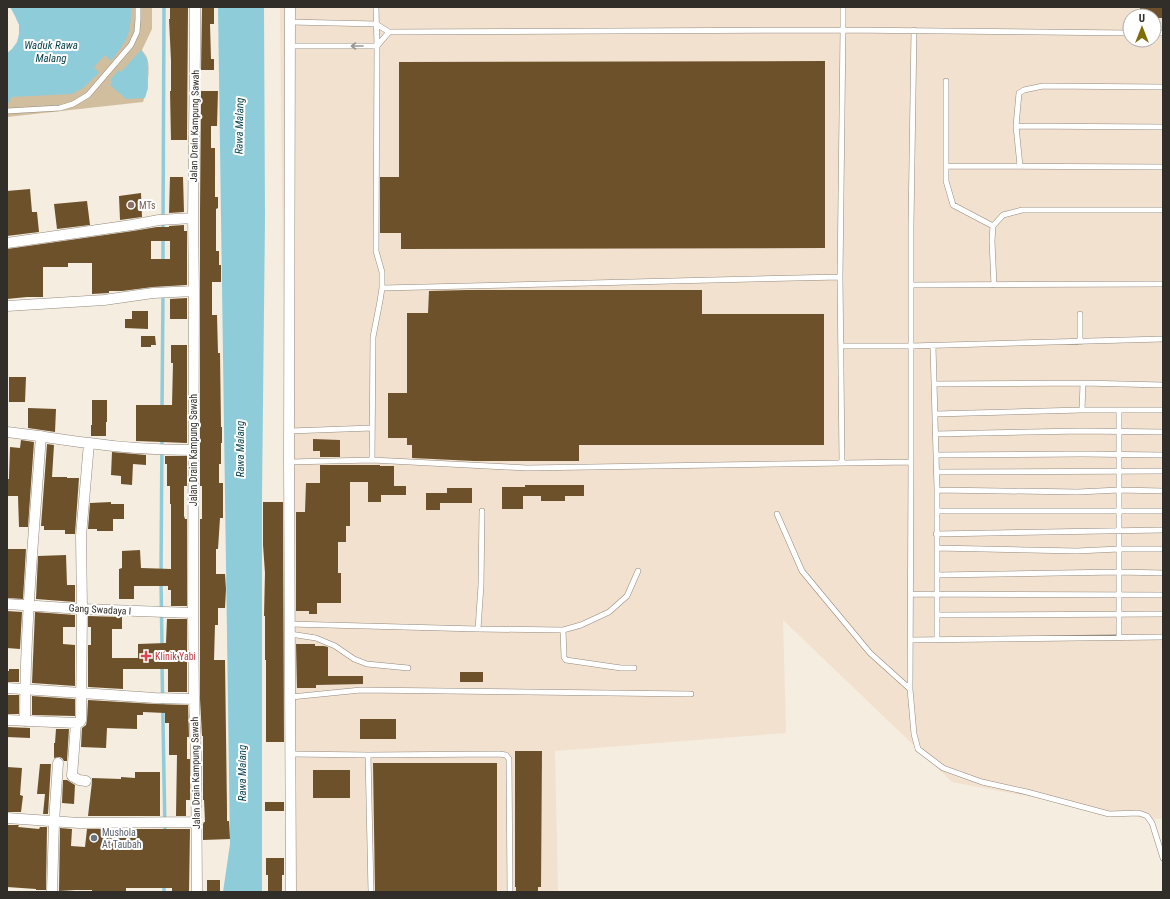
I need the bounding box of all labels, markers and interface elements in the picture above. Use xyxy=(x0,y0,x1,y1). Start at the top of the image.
north arrow xyxy=(1122,8,1162,48)
text: U xyxy=(1139,12,1145,25)
water label: Waduk Rawa Malang xyxy=(24,39,78,65)
one-way arrow xyxy=(351,42,364,50)
street label: Jalan Drain Kampung Sawah xyxy=(188,70,201,182)
water label: Rawa Malang xyxy=(233,97,247,154)
marker: MTs xyxy=(126,200,136,210)
place label: MTs xyxy=(139,200,156,211)
street label: Jalan Drain Kampung Sawah xyxy=(188,394,199,506)
water label: Rawa Malang xyxy=(234,420,247,477)
street label: Gang Swadaya I xyxy=(68,602,132,617)
marker: Klinik Yabi xyxy=(140,650,152,662)
place label: Klinik Yabi xyxy=(155,651,196,662)
street label: Jalan Drain Kampung Sawah xyxy=(189,717,202,829)
water label: Rawa Malang xyxy=(236,744,249,801)
place label: Mushola At Taubah xyxy=(102,827,142,850)
marker: Mushola At Taubah xyxy=(89,833,99,843)

